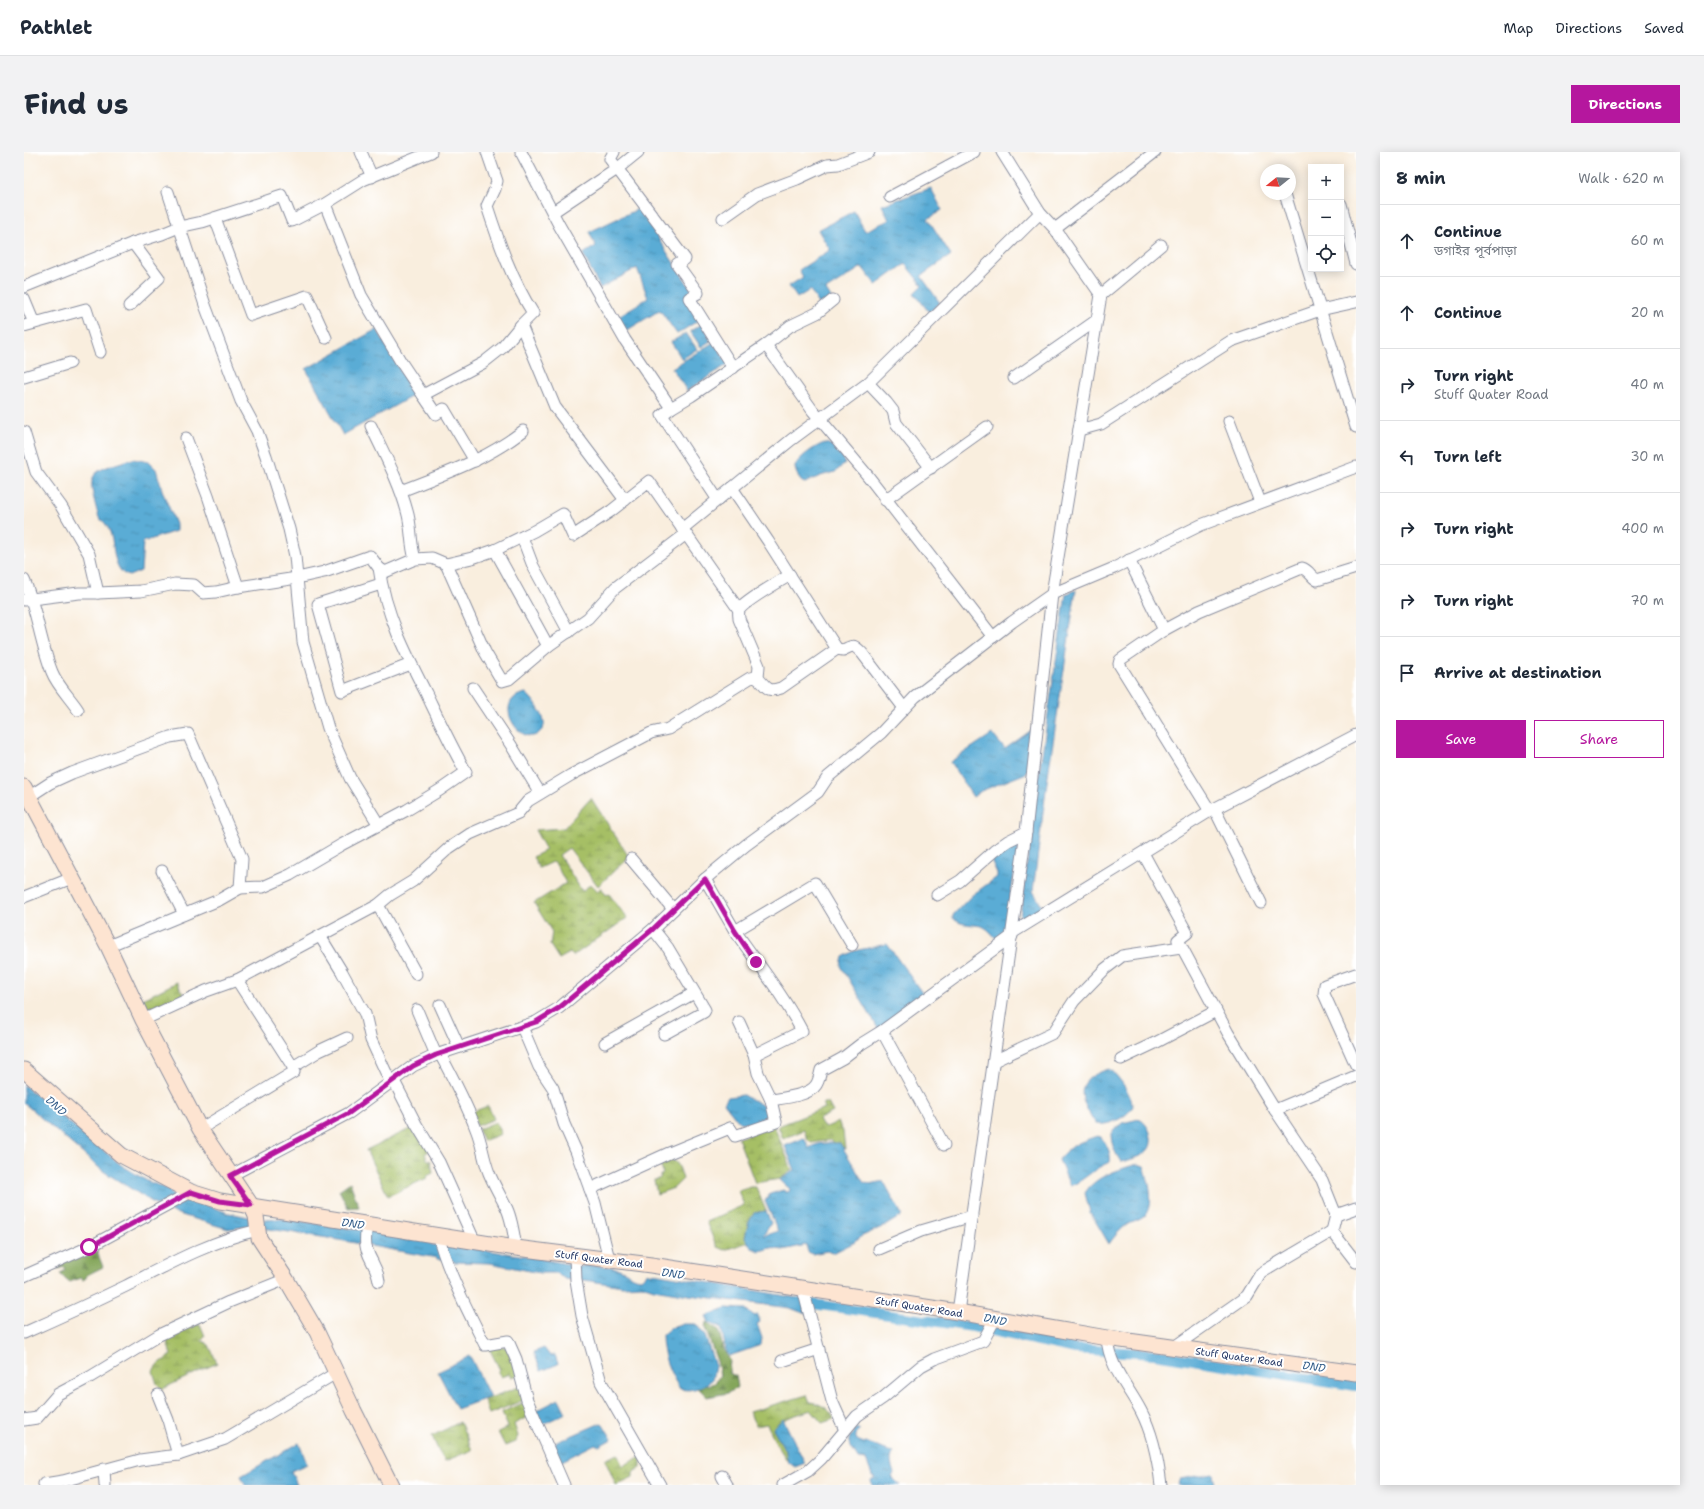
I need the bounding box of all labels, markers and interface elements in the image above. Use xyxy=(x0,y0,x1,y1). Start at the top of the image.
text: Pathlet xyxy=(20,15,92,40)
text: Map xyxy=(1504,19,1534,37)
text: Directions xyxy=(1556,19,1622,37)
text: Saved xyxy=(1644,19,1684,37)
text: Find us xyxy=(24,85,129,123)
button: Directions xyxy=(1571,85,1680,123)
north arrow xyxy=(1260,164,1296,200)
map controls xyxy=(1308,164,1344,272)
button: + xyxy=(1308,164,1344,200)
text: 8 min xyxy=(1396,167,1446,189)
text: Walk · 620 m xyxy=(1578,170,1664,187)
button: − xyxy=(1308,200,1344,236)
text: Continue xyxy=(1434,222,1502,242)
icon: ahead xyxy=(1396,230,1418,252)
text: 60 m xyxy=(1631,232,1664,249)
button: locate xyxy=(1308,236,1344,272)
text: ডগাইর পূর্বপাড়া xyxy=(1434,242,1517,259)
icon: ahead xyxy=(1396,302,1418,324)
text: Continue xyxy=(1434,303,1502,323)
text: 20 m xyxy=(1631,304,1664,321)
text: Turn right xyxy=(1434,366,1514,386)
icon: right xyxy=(1396,374,1418,396)
text: 40 m xyxy=(1630,376,1664,393)
text: Stuff Quater Road xyxy=(1434,386,1549,403)
icon: left xyxy=(1396,446,1418,468)
text: Turn left xyxy=(1434,447,1502,467)
text: 30 m xyxy=(1630,448,1664,465)
icon: right xyxy=(1396,518,1418,540)
text: Turn right xyxy=(1434,519,1514,539)
text: 400 m xyxy=(1621,520,1664,537)
icon: right xyxy=(1396,590,1418,612)
text: Turn right xyxy=(1434,591,1514,611)
text: 70 m xyxy=(1630,592,1664,609)
icon: arrive xyxy=(1396,662,1418,684)
text: Arrive at destination xyxy=(1434,663,1602,683)
button: Save xyxy=(1396,720,1526,758)
button: Share xyxy=(1534,720,1664,758)
route end xyxy=(747,953,765,971)
water label: DND xyxy=(42,1093,70,1120)
water label: DND xyxy=(340,1215,366,1233)
route start xyxy=(80,1238,98,1256)
street label: Stuff Quater Road xyxy=(554,1247,644,1271)
water label: DND xyxy=(661,1265,686,1283)
street label: Stuff Quater Road xyxy=(874,1294,964,1320)
water label: DND xyxy=(982,1310,1008,1330)
street label: Stuff Quater Road xyxy=(1194,1344,1284,1370)
water label: DND xyxy=(1301,1358,1327,1376)

